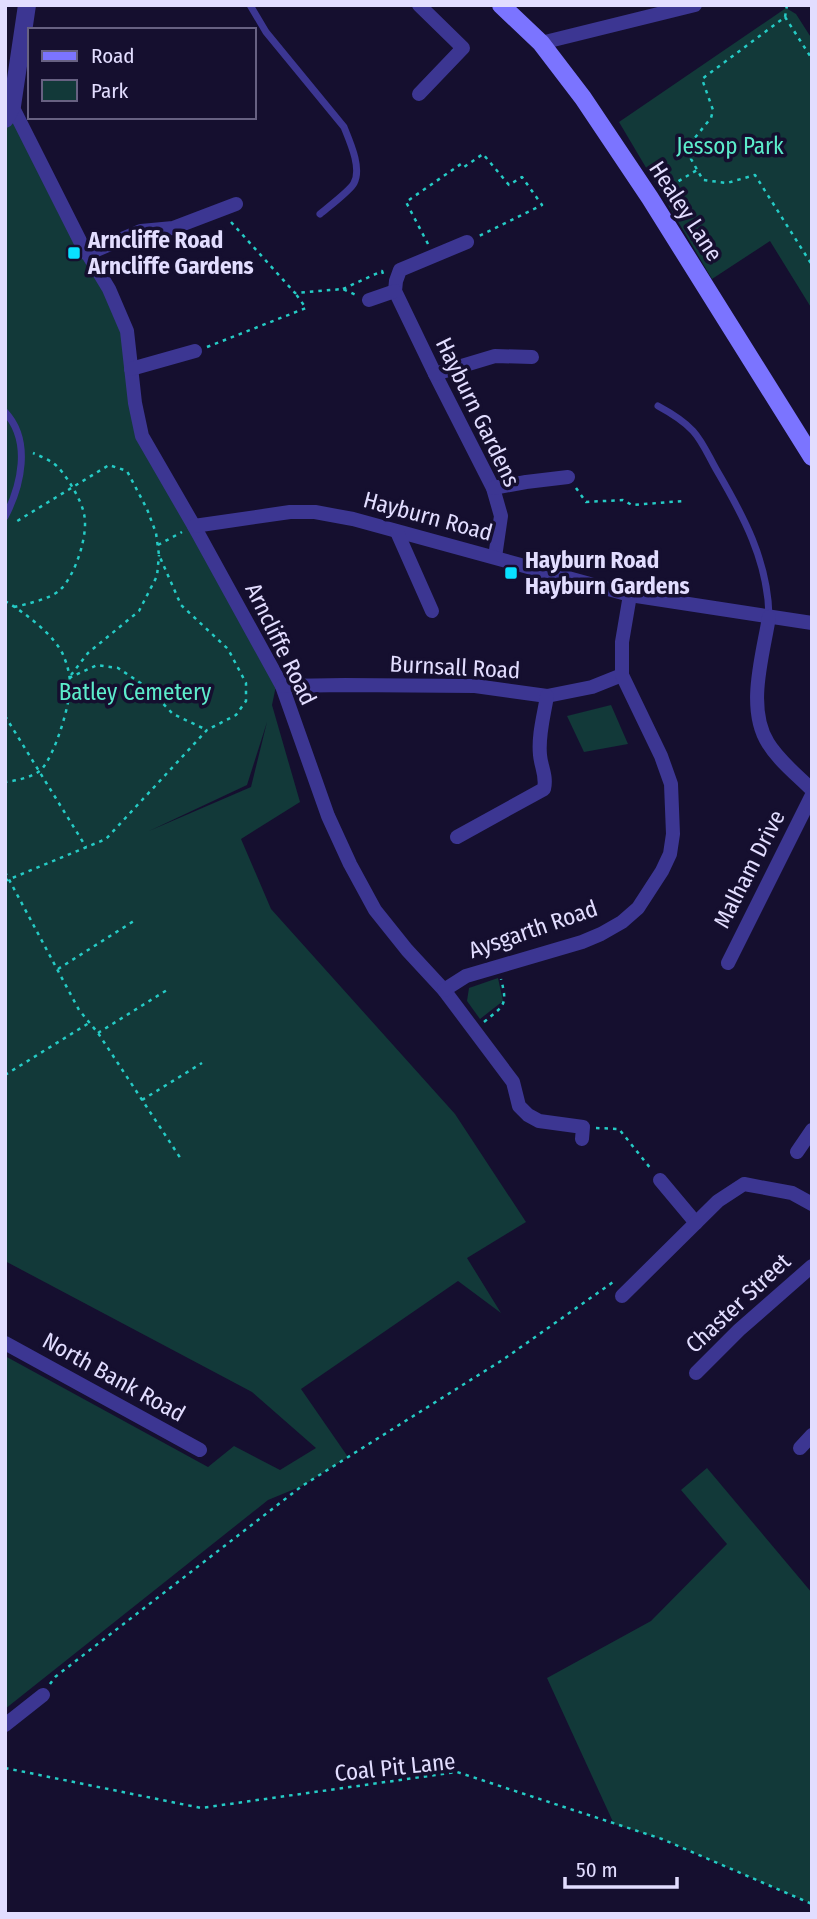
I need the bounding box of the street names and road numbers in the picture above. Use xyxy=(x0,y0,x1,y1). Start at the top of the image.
street label: Healey Lane xyxy=(643,156,729,266)
street label: Hayburn Gardens xyxy=(430,333,526,491)
street label: Hayburn Road xyxy=(360,485,496,547)
street label: Arncliffe Road xyxy=(239,578,323,710)
street label: Burnsall Road xyxy=(389,650,521,684)
street label: Malham Drive xyxy=(707,805,791,933)
street label: Aysgarth Road xyxy=(465,894,601,964)
street label: Chaster Street xyxy=(680,1247,797,1359)
street label: North Bank Road xyxy=(38,1326,190,1428)
street label: Coal Pit Lane xyxy=(333,1747,457,1787)

